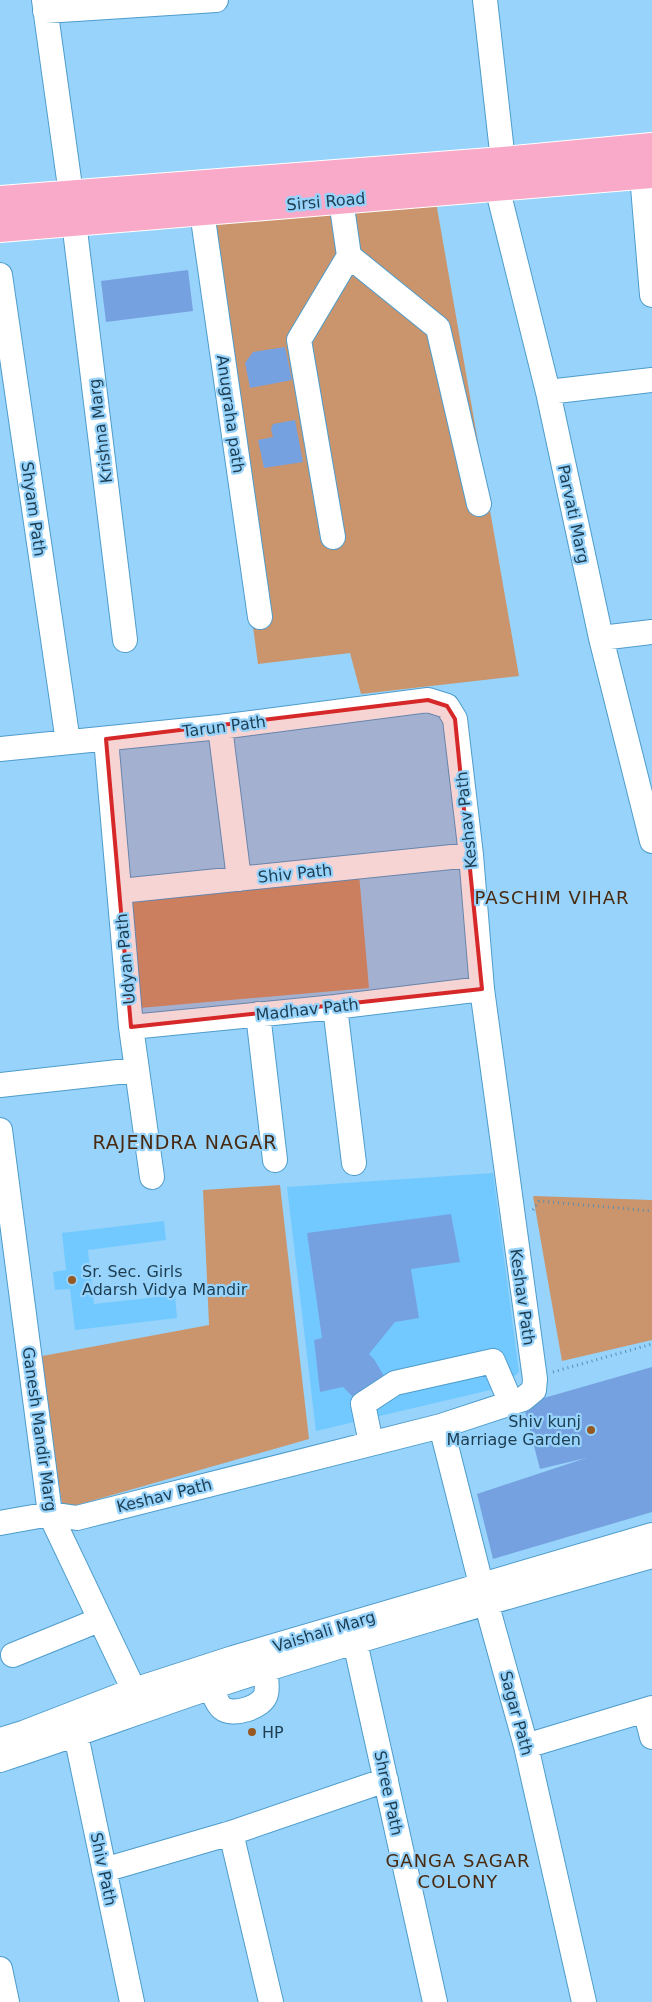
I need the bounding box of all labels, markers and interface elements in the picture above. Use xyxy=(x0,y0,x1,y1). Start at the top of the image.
street label: Sirsi Road xyxy=(286,189,366,214)
street label: Anugraha path xyxy=(213,354,248,474)
street label: Krishna Marg xyxy=(85,378,116,484)
street label: Shyam Path xyxy=(17,461,50,558)
street label: Parvati Marg xyxy=(554,463,593,565)
street label: Tarun Path xyxy=(180,712,267,741)
street label: Keshav Path xyxy=(452,770,481,869)
street label: Shiv Path xyxy=(257,860,333,887)
district label: PASCHIM VIHAR xyxy=(474,887,630,908)
street label: Udyan Path xyxy=(112,913,139,1005)
street label: Madhav Path xyxy=(255,995,359,1024)
district label: RAJENDRA NAGAR xyxy=(92,1131,278,1153)
street label: Keshav Path xyxy=(506,1247,539,1347)
place label: Sr. Sec. Girls Adarsh Vidya Mandir xyxy=(82,1262,248,1299)
marker: Sr. Sec. Girls Adarsh Vidya Mandir xyxy=(66,1274,78,1286)
street label: Ganesh Mandir Marg xyxy=(19,1346,60,1512)
place label: Shiv kunj Marriage Garden xyxy=(447,1412,581,1449)
marker: Shiv kunj Marriage Garden xyxy=(585,1424,597,1436)
street label: Keshav Path xyxy=(115,1474,214,1517)
street label: Vaishali Marg xyxy=(271,1607,378,1656)
street label: Sagar Path xyxy=(496,1669,537,1757)
place label: HP xyxy=(262,1723,284,1742)
marker: HP xyxy=(246,1726,258,1738)
street label: Shree Path xyxy=(370,1749,407,1837)
street label: Shiv Path xyxy=(86,1831,121,1907)
district label: GANGA SAGAR COLONY xyxy=(385,1850,531,1892)

